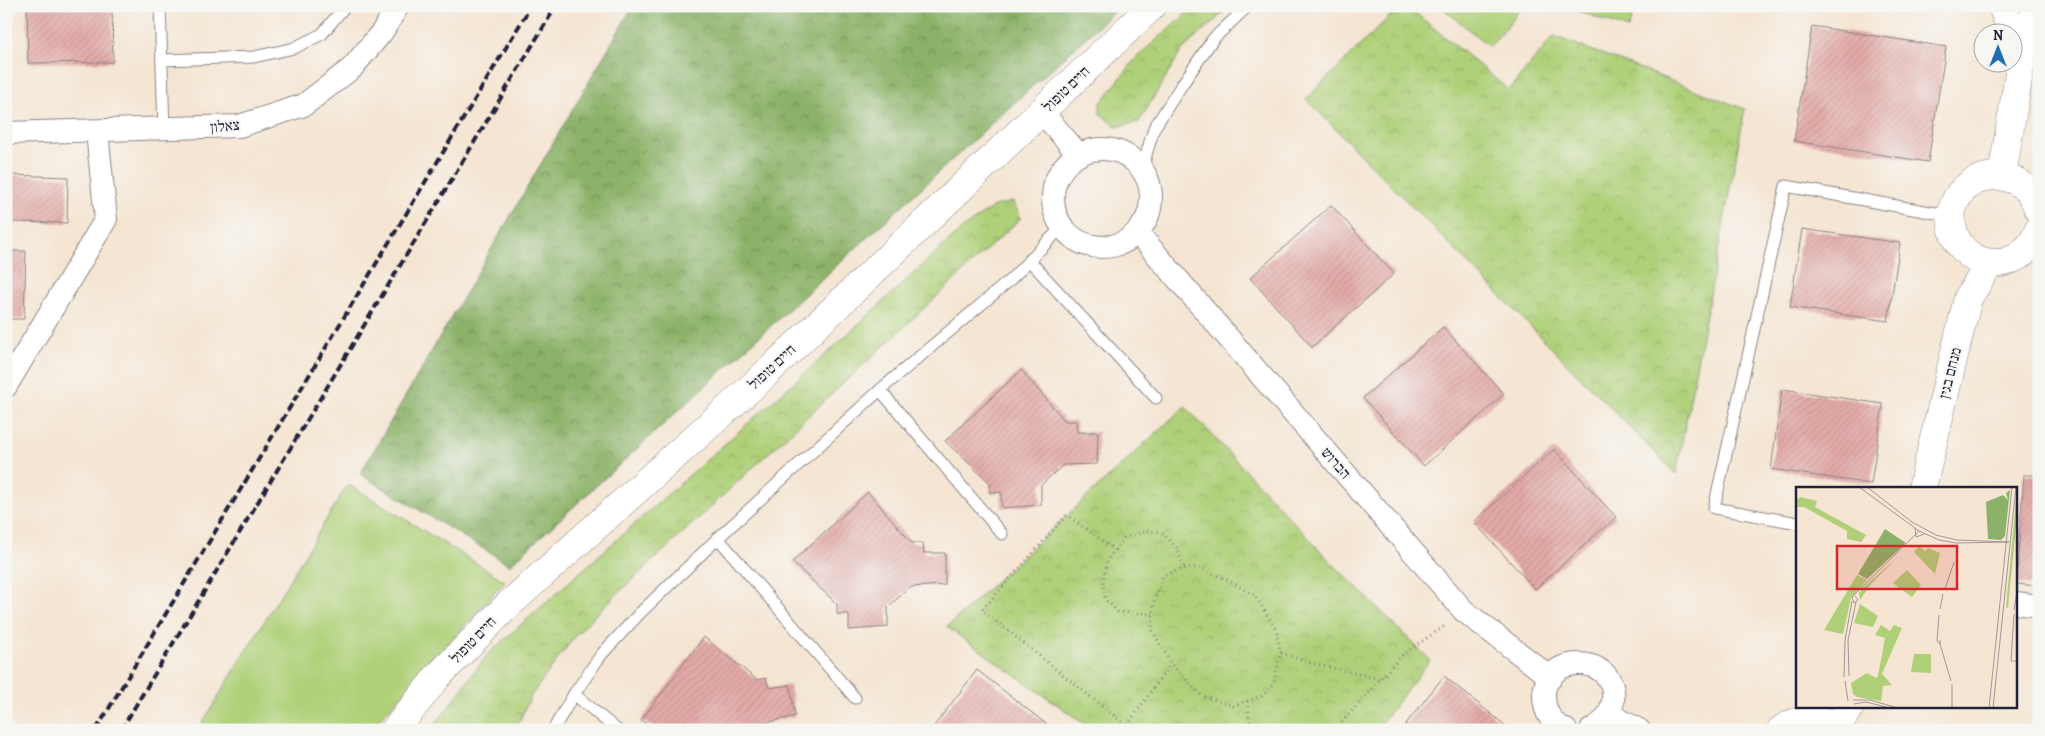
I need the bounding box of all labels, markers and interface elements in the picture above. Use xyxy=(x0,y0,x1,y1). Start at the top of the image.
north arrow xyxy=(1972,22,2022,72)
text: N xyxy=(1993,26,2003,45)
street label: חיים טופול xyxy=(1038,61,1094,117)
street label: צאלון xyxy=(209,115,241,137)
street label: חיים טופול xyxy=(744,340,800,394)
street label: מנחם בגין xyxy=(1934,345,1966,401)
street label: הברוש xyxy=(1317,443,1355,483)
inset map xyxy=(1796,487,2018,708)
street label: חיים טופול xyxy=(445,612,501,668)

